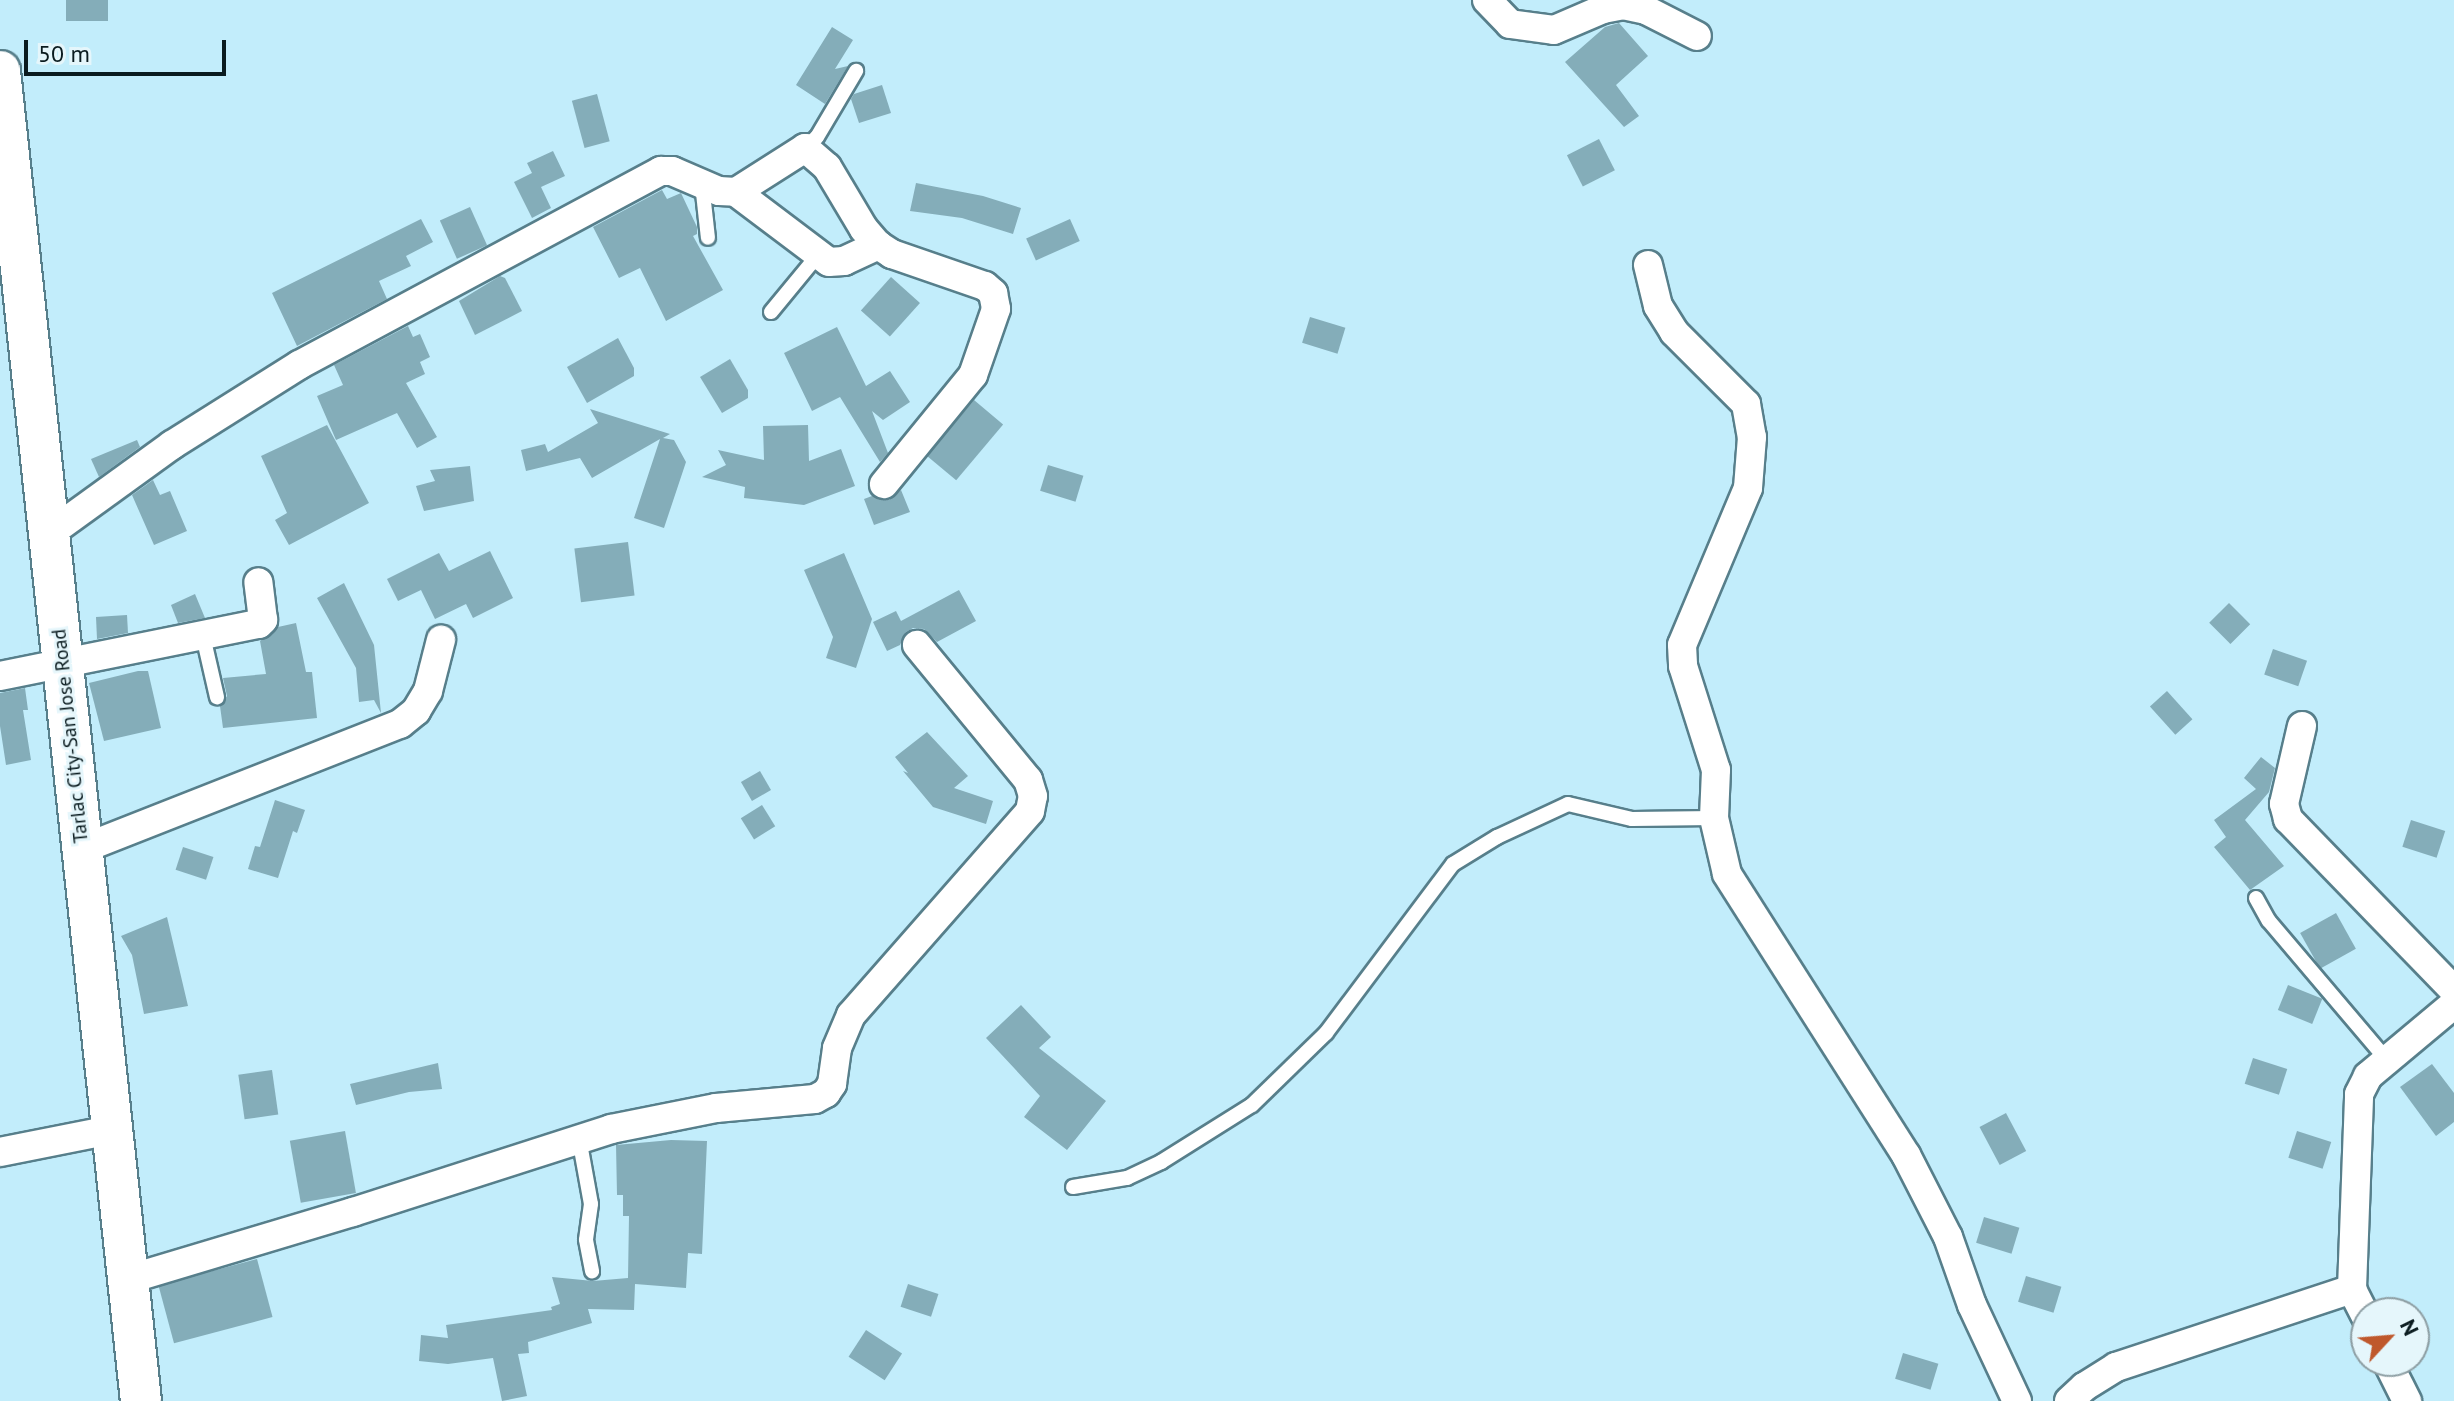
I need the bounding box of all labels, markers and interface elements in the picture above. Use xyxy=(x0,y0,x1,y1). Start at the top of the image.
scale bar xyxy=(28,24,230,74)
text: 50 m xyxy=(38,38,90,69)
street label: Tarlac City-San Jose Road xyxy=(47,628,93,844)
north arrow xyxy=(2350,1297,2430,1377)
text: N xyxy=(2394,1315,2426,1340)

